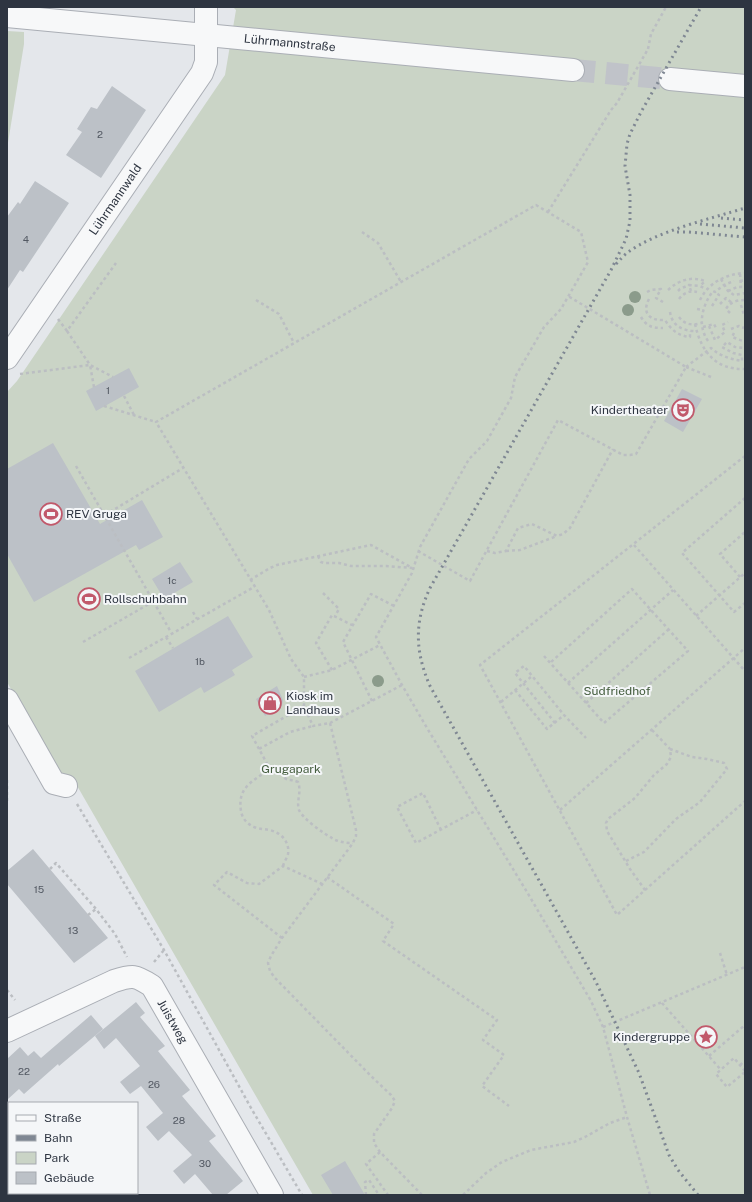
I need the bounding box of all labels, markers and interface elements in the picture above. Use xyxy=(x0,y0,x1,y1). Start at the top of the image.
street label: Lührmannstraße xyxy=(243,32,336,54)
house number: 2 xyxy=(97,128,103,140)
street label: Lührmannwald xyxy=(86,161,145,238)
house number: 4 xyxy=(23,233,29,245)
house number: 1 xyxy=(106,384,110,396)
theatre icon: Kindertheater xyxy=(670,397,696,423)
place label: Kindertheater xyxy=(591,403,668,417)
sports icon: REV Gruga xyxy=(38,501,64,527)
place label: REV Gruga xyxy=(66,507,127,521)
house number: 1c xyxy=(167,574,177,586)
sports icon: Rollschuhbahn xyxy=(76,586,102,612)
place label: Rollschuhbahn xyxy=(104,592,187,606)
house number: 1b xyxy=(195,655,205,667)
park label: Südfriedhof xyxy=(584,684,651,698)
place label: Kiosk im Landhaus xyxy=(286,689,340,717)
shop icon: Kiosk im Landhaus xyxy=(257,690,283,716)
park label: Grugapark xyxy=(261,762,321,776)
house number: 15 xyxy=(34,883,44,895)
house number: 13 xyxy=(68,924,78,936)
street label: Juistweg xyxy=(154,997,191,1046)
place icon: Kindergruppe xyxy=(693,1024,719,1050)
place label: Kindergruppe xyxy=(613,1030,690,1044)
house number: 22 xyxy=(18,1065,30,1077)
house number: 26 xyxy=(148,1078,160,1090)
legend xyxy=(8,1102,138,1194)
text: Straße xyxy=(44,1111,82,1125)
house number: 28 xyxy=(173,1114,185,1126)
text: Bahn xyxy=(44,1131,73,1145)
text: Park xyxy=(44,1151,70,1165)
house number: 30 xyxy=(199,1157,211,1169)
text: Gebäude xyxy=(44,1171,94,1185)

